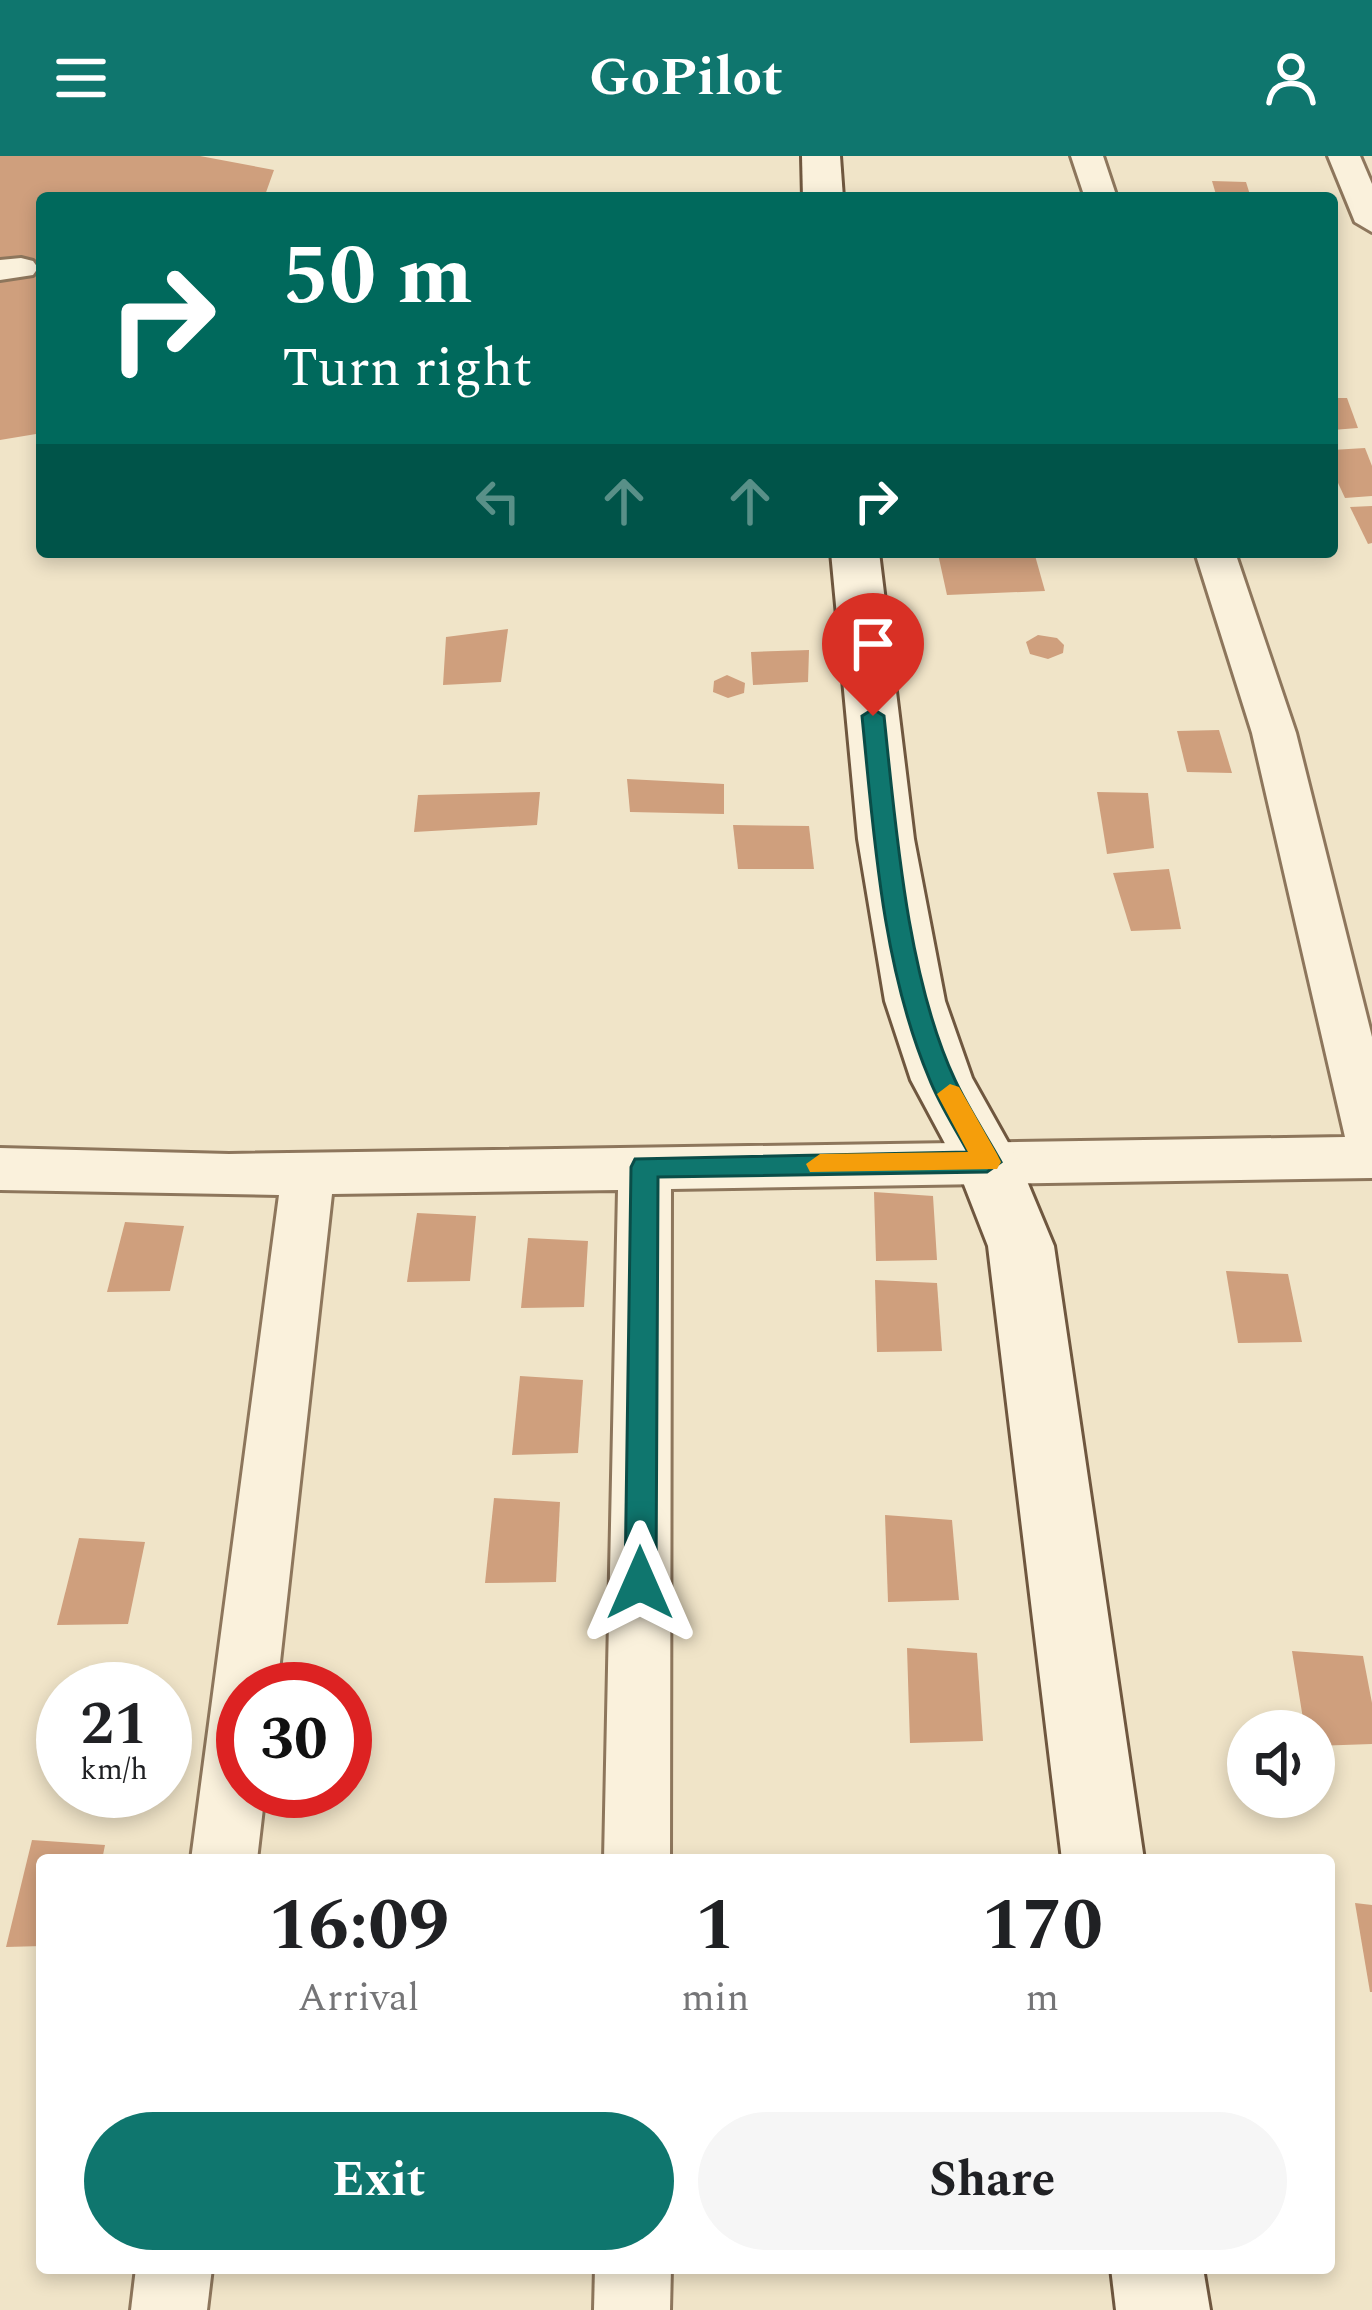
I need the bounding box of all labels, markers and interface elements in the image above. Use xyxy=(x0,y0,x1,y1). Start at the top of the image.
text: GoPilot xyxy=(589,37,783,119)
icon: menu xyxy=(48,45,114,111)
icon: person xyxy=(1258,45,1324,111)
text: 50 m xyxy=(282,213,473,341)
icon: right xyxy=(84,240,240,396)
text: Turn right xyxy=(282,328,532,410)
icon: left xyxy=(465,468,531,534)
icon: ahead xyxy=(591,468,657,534)
icon: ahead xyxy=(717,468,783,534)
icon: right xyxy=(843,468,909,534)
pin xyxy=(822,593,924,716)
icon: arrive xyxy=(840,611,906,677)
position arrow xyxy=(577,1520,703,1646)
speed limit sign: 30 xyxy=(216,1662,372,1818)
text: 21 xyxy=(80,1679,148,1771)
map controls xyxy=(1227,1710,1335,1818)
button: sound xyxy=(1227,1710,1335,1818)
text: km/h xyxy=(80,1747,148,1793)
text: 16:09 xyxy=(268,1872,449,1981)
text: 1 xyxy=(695,1872,736,1981)
text: 170 xyxy=(982,1872,1103,1981)
text: Arrival xyxy=(298,1969,419,2028)
text: min xyxy=(681,1969,749,2028)
text: m xyxy=(1025,1969,1059,2028)
button: Exit xyxy=(84,2112,674,2250)
button: Share xyxy=(698,2112,1287,2250)

